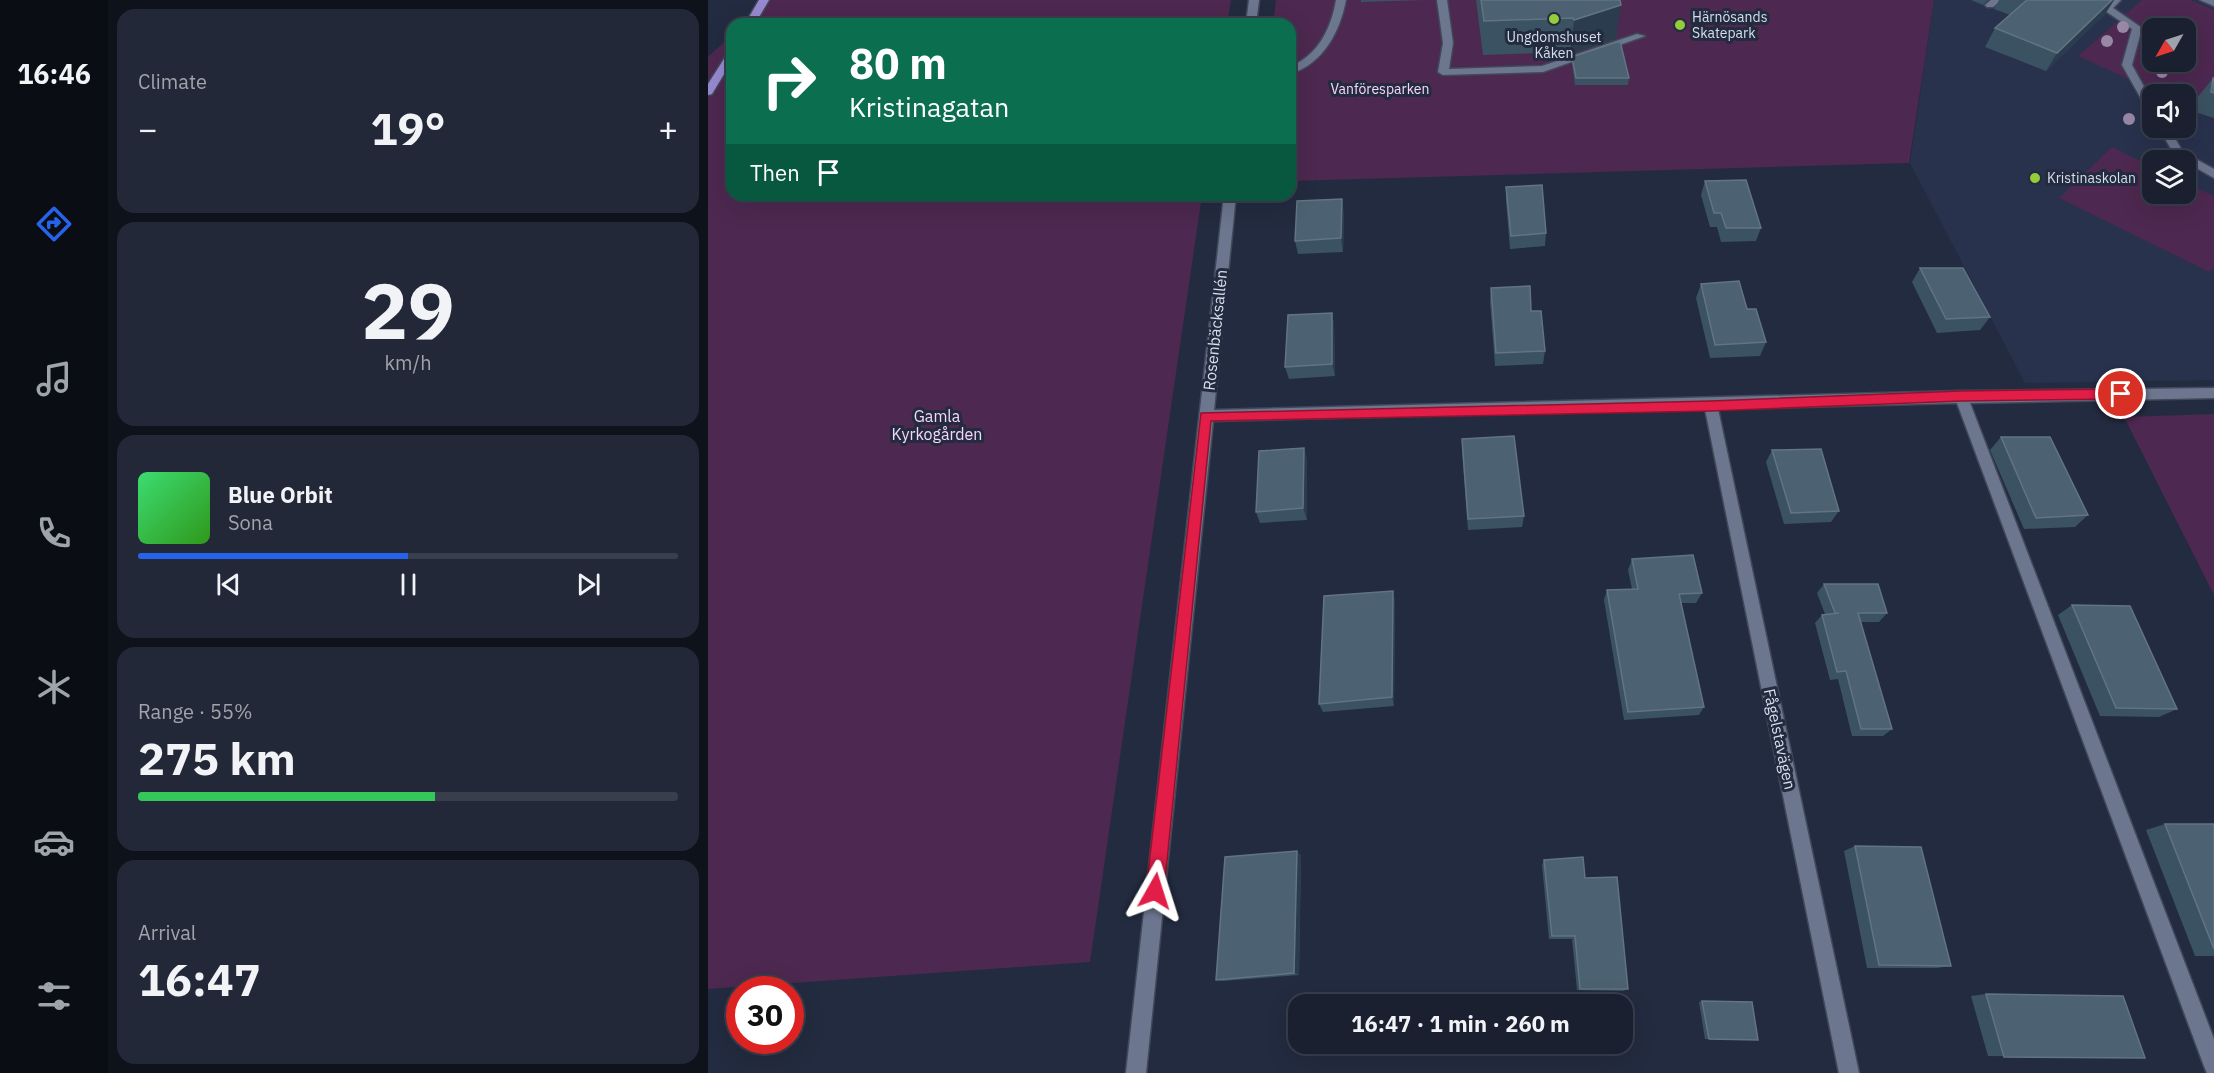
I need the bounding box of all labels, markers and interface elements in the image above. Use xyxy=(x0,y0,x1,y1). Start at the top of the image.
place label: Härnösands Skatepark xyxy=(1692,8,1768,42)
marker: Ungdomshuset Kåken xyxy=(1547,12,1561,26)
marker: Härnösands Skatepark xyxy=(1673,18,1687,32)
north arrow xyxy=(2142,18,2196,72)
map controls xyxy=(2142,18,2196,204)
place label: Ungdomshuset Kåken xyxy=(1506,28,1602,62)
text: 80 m xyxy=(849,36,947,91)
icon: right xyxy=(750,42,828,120)
text: 16:46 xyxy=(17,56,91,91)
text: Climate xyxy=(138,68,207,95)
park label: Vanföresparken xyxy=(1331,80,1429,98)
button: sound xyxy=(2142,84,2196,138)
text: Kristinagatan xyxy=(849,89,1009,124)
text: 19° xyxy=(370,99,446,157)
text: − xyxy=(138,107,158,150)
text: + xyxy=(658,107,678,150)
button: layers xyxy=(2142,150,2196,204)
icon: arrive xyxy=(812,156,845,189)
text: Then xyxy=(750,158,800,187)
place label: Kristinaskolan xyxy=(2047,169,2136,187)
marker: Kristinaskolan xyxy=(2028,171,2042,185)
icon: directions xyxy=(33,203,75,245)
text: 29 xyxy=(361,259,455,360)
street label: Rosenbäcksallén xyxy=(1199,268,1231,392)
text: km/h xyxy=(384,349,432,376)
icon: music xyxy=(33,358,75,400)
pin xyxy=(2095,368,2146,419)
icon: arrive xyxy=(2104,377,2137,410)
park label: Gamla Kyrkogården xyxy=(892,406,982,444)
text: Blue Orbit xyxy=(228,480,333,509)
text: Sona xyxy=(228,509,273,536)
icon: phone xyxy=(33,512,75,554)
icon: previous xyxy=(212,568,245,601)
icon: pause xyxy=(392,568,425,601)
icon: next xyxy=(572,568,605,601)
icon: climate xyxy=(33,666,75,708)
street label: Fågelstavägen xyxy=(1760,687,1800,791)
text: Range · 55% xyxy=(138,698,253,725)
text: 275 km xyxy=(138,729,296,787)
icon: car xyxy=(33,821,75,863)
position arrow xyxy=(1123,859,1187,923)
text: Arrival xyxy=(138,919,196,946)
text: 16:47 xyxy=(138,950,261,1008)
icon: filters xyxy=(33,975,75,1017)
speed limit sign: 30 xyxy=(726,976,804,1054)
text: 16:47 · 1 min · 260 m xyxy=(1351,1009,1570,1038)

